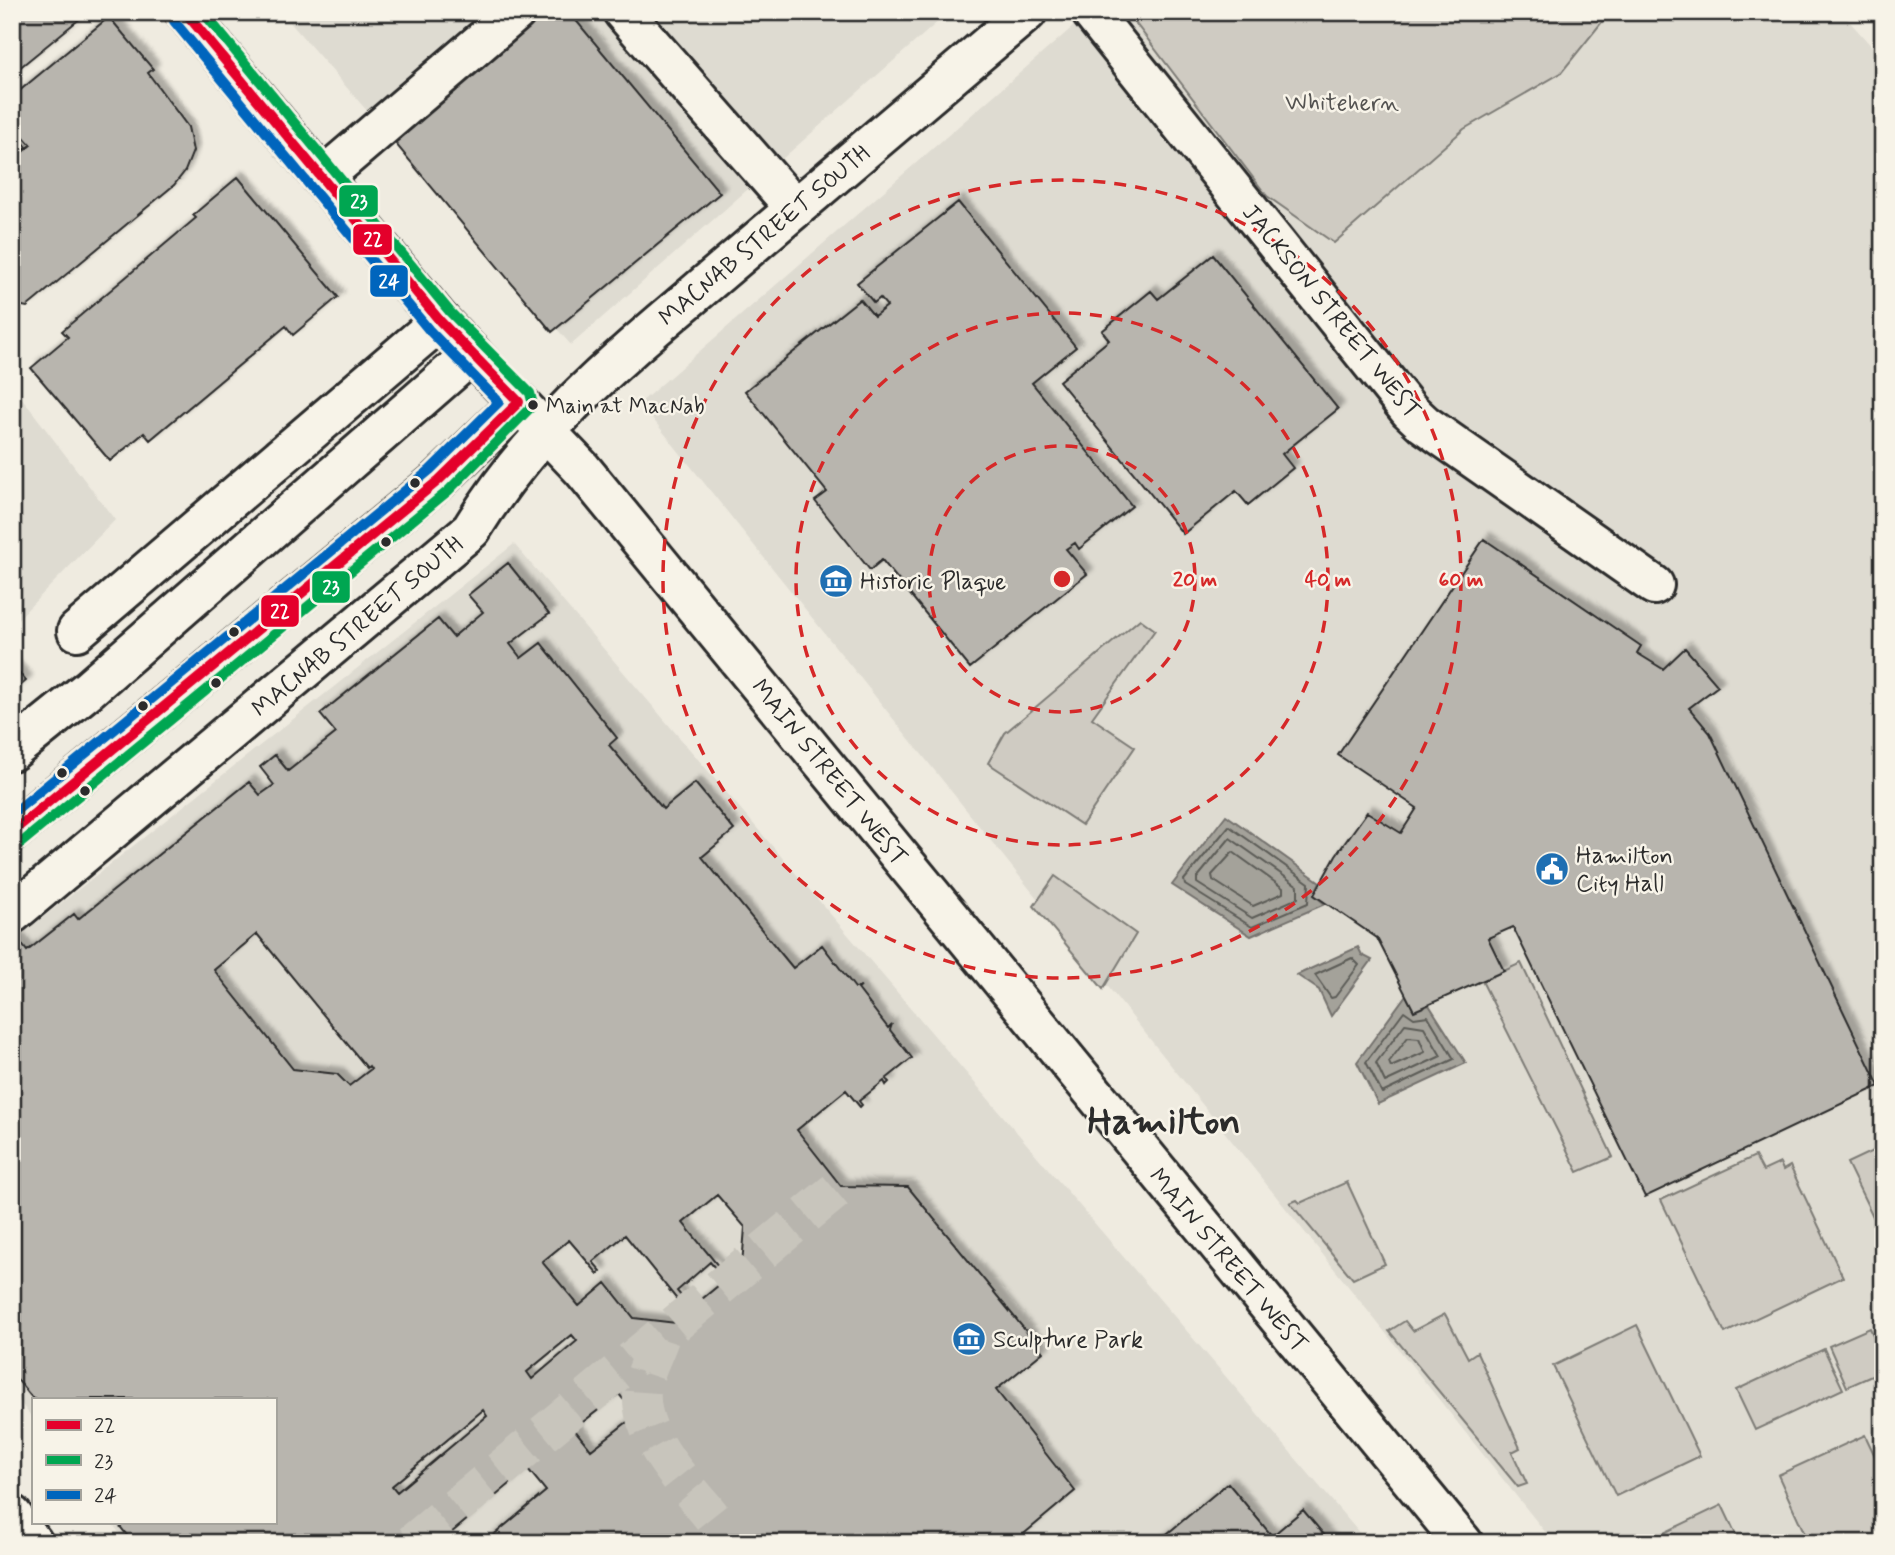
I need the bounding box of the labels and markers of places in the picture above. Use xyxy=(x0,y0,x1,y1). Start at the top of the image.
place label: Main at MacNab xyxy=(546,393,705,421)
marker: Main at MacNab xyxy=(526,398,540,412)
unlabelled marker xyxy=(408,476,422,490)
unlabelled marker xyxy=(379,535,393,549)
museum icon: Historic Plaque xyxy=(817,562,855,600)
place label: Historic Plaque xyxy=(860,567,1006,598)
centre of rings xyxy=(1050,567,1074,591)
unlabelled marker xyxy=(227,625,241,639)
unlabelled marker xyxy=(209,676,223,690)
unlabelled marker xyxy=(136,699,150,713)
unlabelled marker xyxy=(55,766,69,780)
unlabelled marker xyxy=(78,784,92,798)
place label: Hamilton City Hall xyxy=(1576,841,1673,900)
public building icon: Hamilton City Hall xyxy=(1533,850,1571,888)
museum icon: Sculpture Park xyxy=(950,1320,988,1358)
place label: Sculpture Park xyxy=(993,1325,1143,1356)

